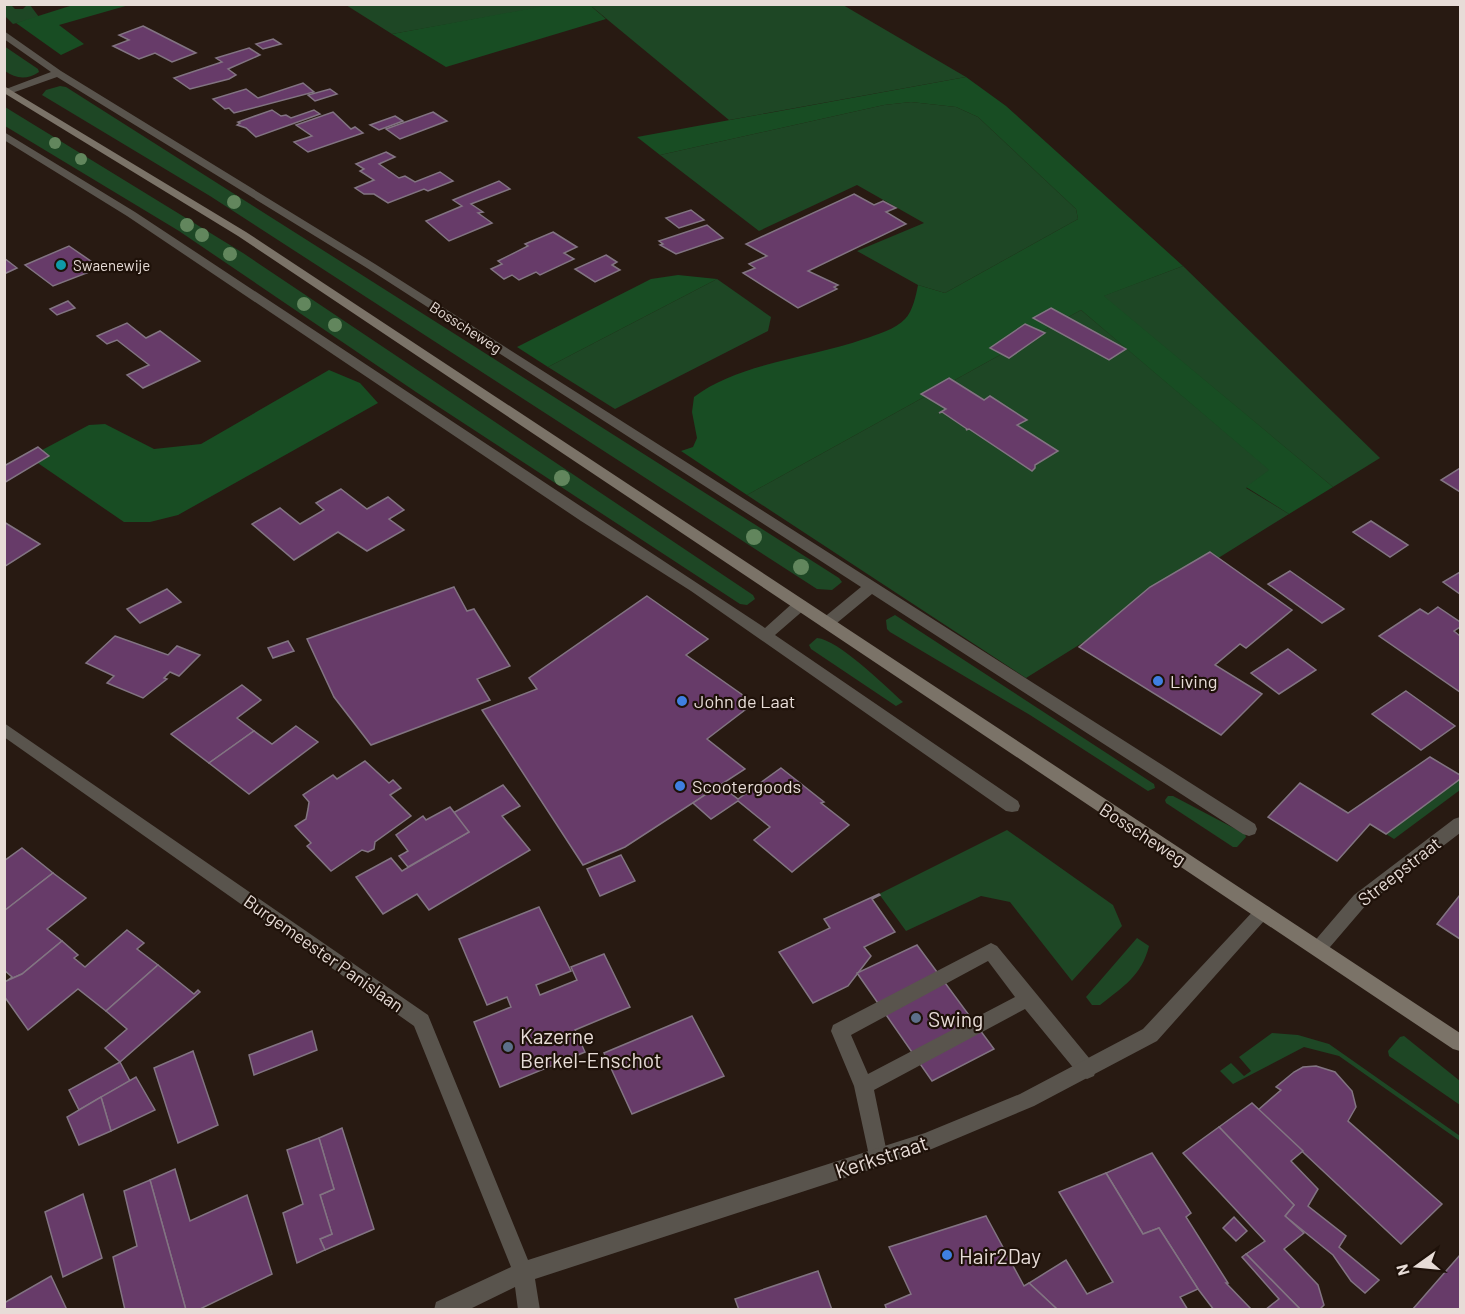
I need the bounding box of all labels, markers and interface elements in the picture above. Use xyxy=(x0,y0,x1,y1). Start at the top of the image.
place label: Swaenewije xyxy=(73,256,150,274)
marker: Swaenewije xyxy=(54,258,68,272)
street label: Bosscheweg xyxy=(427,297,505,357)
place label: Living xyxy=(1170,670,1217,692)
marker: Living xyxy=(1151,674,1165,688)
place label: John de Laat xyxy=(694,690,795,712)
marker: John de Laat xyxy=(675,694,689,708)
place label: Scootergoods xyxy=(692,775,801,797)
marker: Scootergoods xyxy=(673,779,687,793)
street label: Bosscheweg xyxy=(1096,798,1190,870)
street label: Streepstraat xyxy=(1353,832,1445,910)
street label: Burgemeester Panislaan xyxy=(240,890,408,1016)
place label: Swing xyxy=(928,1006,983,1031)
marker: Swing xyxy=(909,1011,923,1025)
place label: Kazerne Berkel-Enschot xyxy=(520,1023,662,1072)
marker: Kazerne Berkel-Enschot xyxy=(501,1040,515,1054)
street label: Kerkstraat xyxy=(831,1129,931,1183)
north arrow xyxy=(1387,1236,1447,1296)
place label: Hair2Day xyxy=(959,1243,1041,1268)
marker: Hair2Day xyxy=(940,1248,954,1262)
text: N xyxy=(1391,1262,1413,1278)

